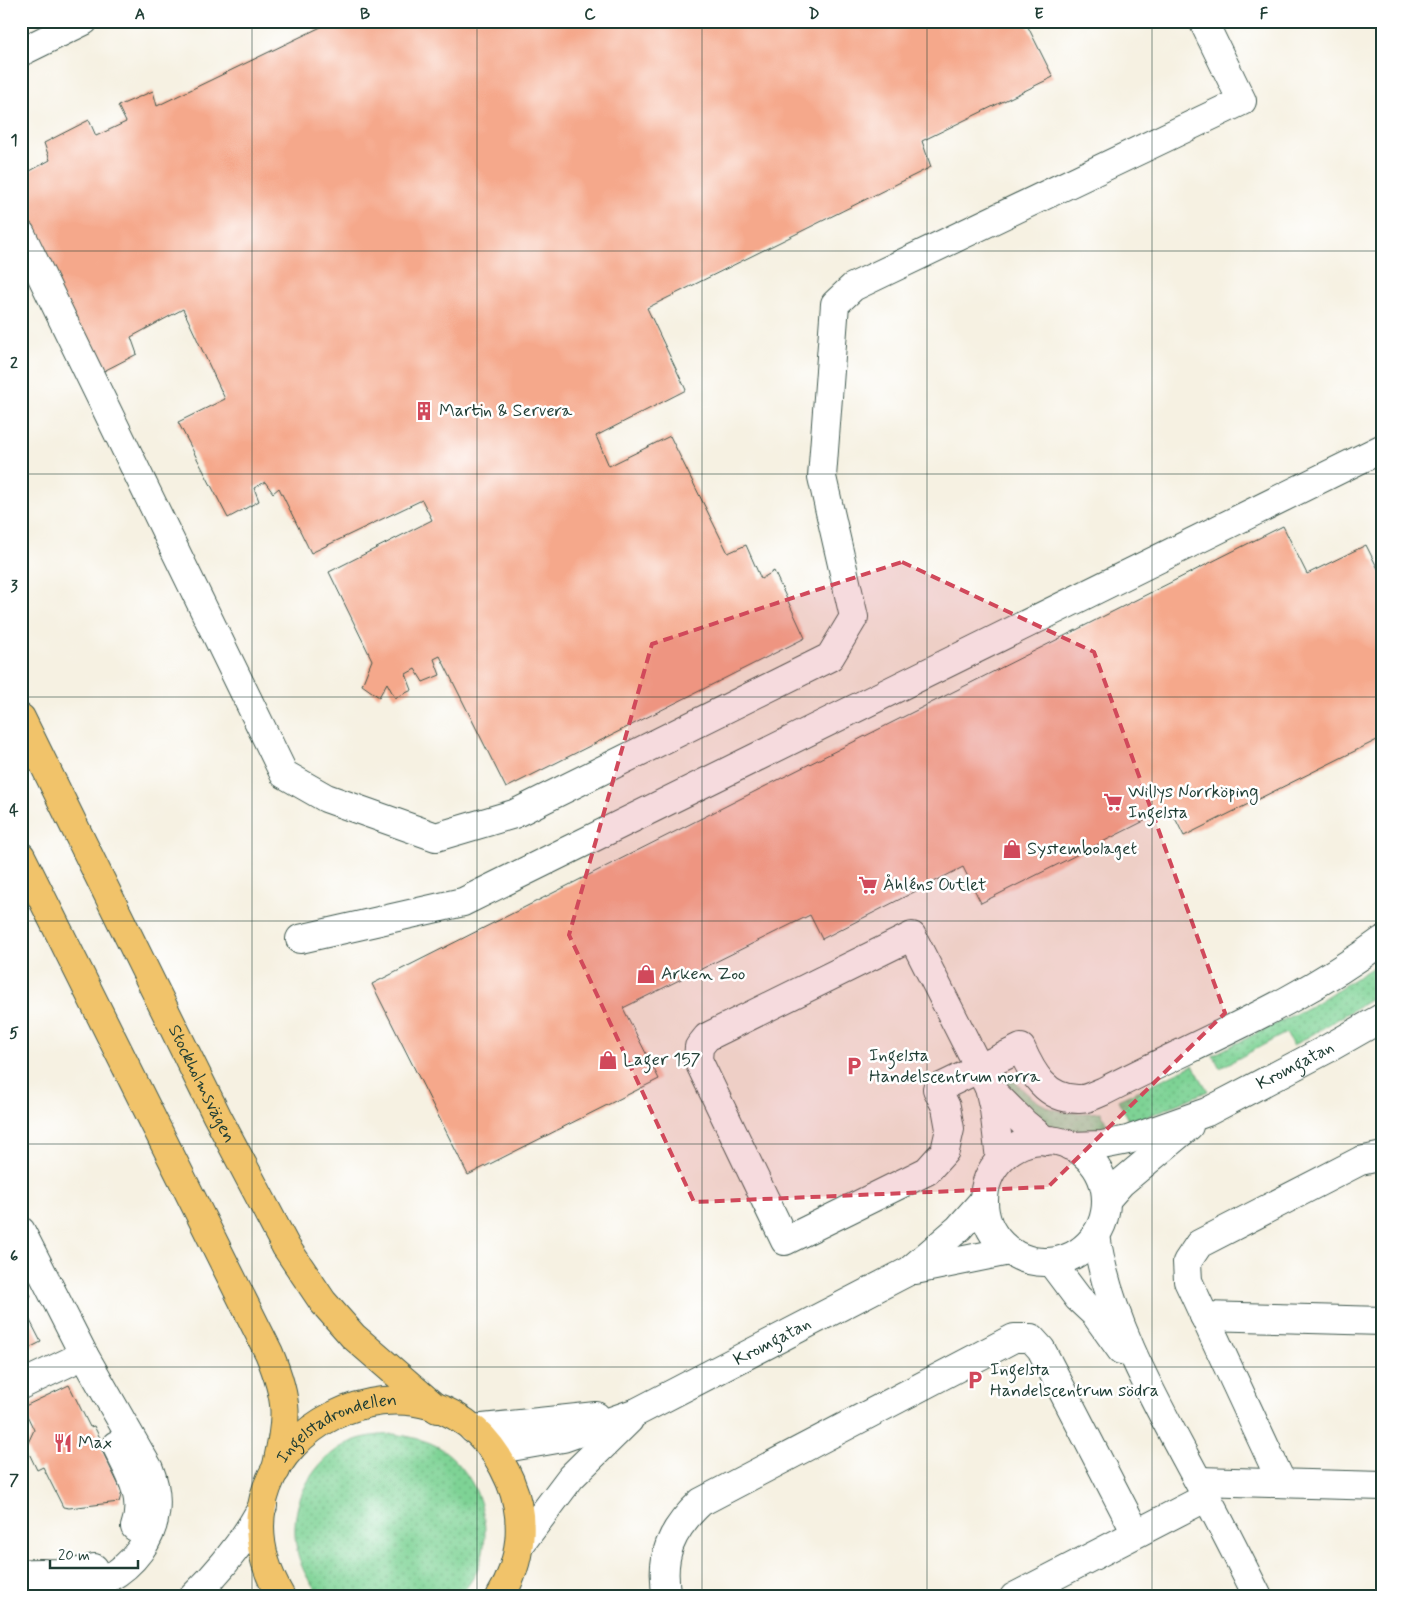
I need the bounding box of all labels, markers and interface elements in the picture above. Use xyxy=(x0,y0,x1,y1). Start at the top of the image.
text: A xyxy=(135,4,145,25)
text: B xyxy=(360,4,370,25)
text: C xyxy=(584,4,596,25)
text: D xyxy=(808,4,820,25)
text: E xyxy=(1034,4,1044,25)
text: F xyxy=(1260,4,1269,25)
text: 1 xyxy=(10,130,18,151)
text: 2 xyxy=(10,353,18,374)
place label: Martin & Servera xyxy=(439,399,573,423)
building icon: Martin & Servera xyxy=(413,400,435,422)
text: 3 xyxy=(10,576,18,597)
place label: Willys Norrköping Ingelsta xyxy=(1128,780,1258,827)
supermarket icon: Willys Norrköping Ingelsta xyxy=(1102,791,1124,813)
text: 4 xyxy=(9,800,19,821)
place label: Systembolaget xyxy=(1027,837,1137,861)
shop icon: Systembolaget xyxy=(1001,838,1023,860)
place label: Åhléns Outlet xyxy=(883,873,986,897)
supermarket icon: Åhléns Outlet xyxy=(857,874,879,896)
place label: Arken Zoo xyxy=(661,962,745,986)
shop icon: Arken Zoo xyxy=(635,963,657,985)
street label: Stockholmsvägen xyxy=(162,1021,241,1147)
text: 5 xyxy=(9,1023,19,1044)
street label: Kromgatan xyxy=(1252,1035,1338,1096)
place label: Ingelsta Handelscentrum norra xyxy=(869,1044,1041,1089)
place label: Lager 157 xyxy=(623,1048,701,1074)
shop icon: Lager 157 xyxy=(597,1049,619,1071)
parking icon: Ingelsta Handelscentrum norra xyxy=(843,1055,865,1077)
text: 6 xyxy=(10,1246,18,1267)
street label: Kromgatan xyxy=(729,1312,815,1372)
place label: Ingelsta Handelscentrum södra xyxy=(990,1358,1159,1403)
parking icon: Ingelsta Handelscentrum södra xyxy=(964,1369,986,1391)
street label: Ingelstadrondellen xyxy=(271,1388,397,1468)
place label: Max xyxy=(78,1431,112,1455)
restaurant icon: Max xyxy=(52,1432,74,1454)
text: 7 xyxy=(9,1470,19,1491)
scale bar xyxy=(50,1538,138,1570)
text: 20 m xyxy=(58,1546,90,1566)

